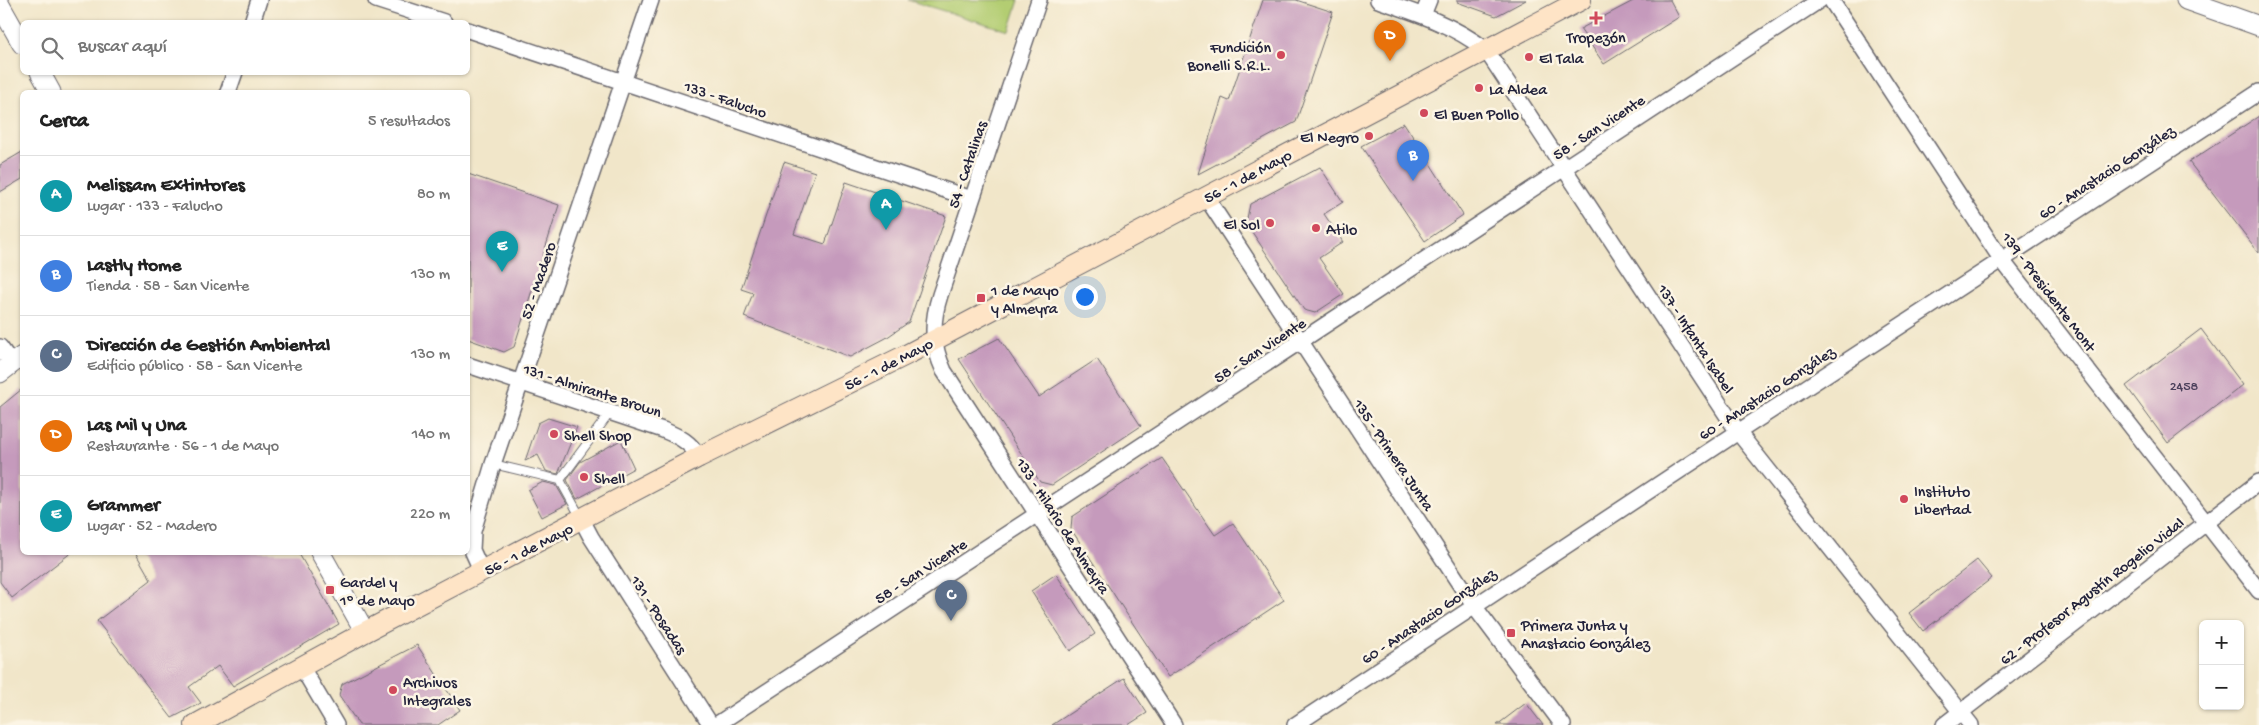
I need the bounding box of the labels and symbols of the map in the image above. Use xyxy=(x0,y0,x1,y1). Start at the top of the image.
marker: Tropezón xyxy=(1590,12,1602,24)
pin: D xyxy=(1374,20,1406,61)
place label: Tropezón xyxy=(1565,30,1626,49)
place label: Fundición Bonelli S.R.L. xyxy=(1187,40,1271,77)
marker: Fundición Bonelli S.R.L. xyxy=(1275,49,1287,61)
marker: El Tala xyxy=(1523,51,1535,63)
place label: El Tala xyxy=(1539,51,1585,70)
street label: 133 - Falucho xyxy=(680,78,769,124)
marker: La Aldea xyxy=(1473,82,1485,94)
place label: La Aldea xyxy=(1489,82,1548,101)
street label: 58 - San Vicente xyxy=(1550,92,1650,166)
marker: El Buen Pollo xyxy=(1418,107,1430,119)
place label: El Buen Pollo xyxy=(1434,107,1519,126)
street label: 54 - Catalinas xyxy=(946,118,993,211)
street label: 60 - Anastacio González xyxy=(2036,122,2180,225)
place label: El Negro xyxy=(1300,130,1359,149)
marker: El Negro xyxy=(1363,130,1375,142)
pin: B xyxy=(1397,140,1429,181)
street label: 56 - 1 de Mayo xyxy=(1201,147,1296,209)
pin: A xyxy=(870,189,902,230)
place label: El Sol xyxy=(1223,217,1260,236)
marker: El Sol xyxy=(1264,217,1276,229)
marker: Atilo xyxy=(1310,222,1322,234)
place label: Atilo xyxy=(1326,222,1357,241)
street label: 139 - Presidente Mont xyxy=(1995,229,2099,358)
pin: E xyxy=(486,231,518,272)
street label: 52 - Madero xyxy=(518,240,562,322)
street label: 137 - Infanta Isabel xyxy=(1651,281,1736,398)
place label: 1 de Mayo y Almeyra xyxy=(990,283,1059,320)
your location xyxy=(1072,284,1098,310)
marker: 1 de Mayo y Almeyra xyxy=(975,292,987,304)
street label: 58 - San Vicente xyxy=(1211,315,1311,389)
street label: 56 - 1 de Mayo xyxy=(842,336,937,397)
street label: 60 - Anastacio González xyxy=(1696,343,1840,446)
street label: 131 - Almirante Brown xyxy=(519,361,664,424)
house number: 2458 xyxy=(2170,379,2199,396)
street label: 135 - Primera Junta xyxy=(1347,396,1437,516)
marker: Shell Shop xyxy=(548,428,560,440)
place label: Shell Shop xyxy=(564,428,631,447)
street label: 133 - Hilario de Almeyra xyxy=(1009,455,1113,599)
marker: Shell xyxy=(578,471,590,483)
place label: Shell xyxy=(594,471,625,490)
place label: Instituto Libertad xyxy=(1914,484,1972,521)
marker: Instituto Libertad xyxy=(1898,493,1910,505)
street label: 62 - Profesor Agustín Rogelio Vidal xyxy=(1997,515,2189,671)
street label: 56 - 1 de Mayo xyxy=(482,521,577,582)
street label: 58 - San Vicente xyxy=(872,536,972,610)
street label: 60 - Anastacio González xyxy=(1359,565,1502,670)
street label: 131 - Posadas xyxy=(624,572,690,660)
place label: Gardel y 1º de Mayo xyxy=(339,575,415,612)
pin: C xyxy=(935,580,967,621)
marker: Gardel y 1º de Mayo xyxy=(324,584,336,596)
place label: Primera Junta y Anastacio González xyxy=(1520,618,1651,655)
marker: Primera Junta y Anastacio González xyxy=(1505,627,1517,639)
place label: Archivos Integrales xyxy=(403,675,472,712)
marker: Archivos Integrales xyxy=(387,684,399,696)

